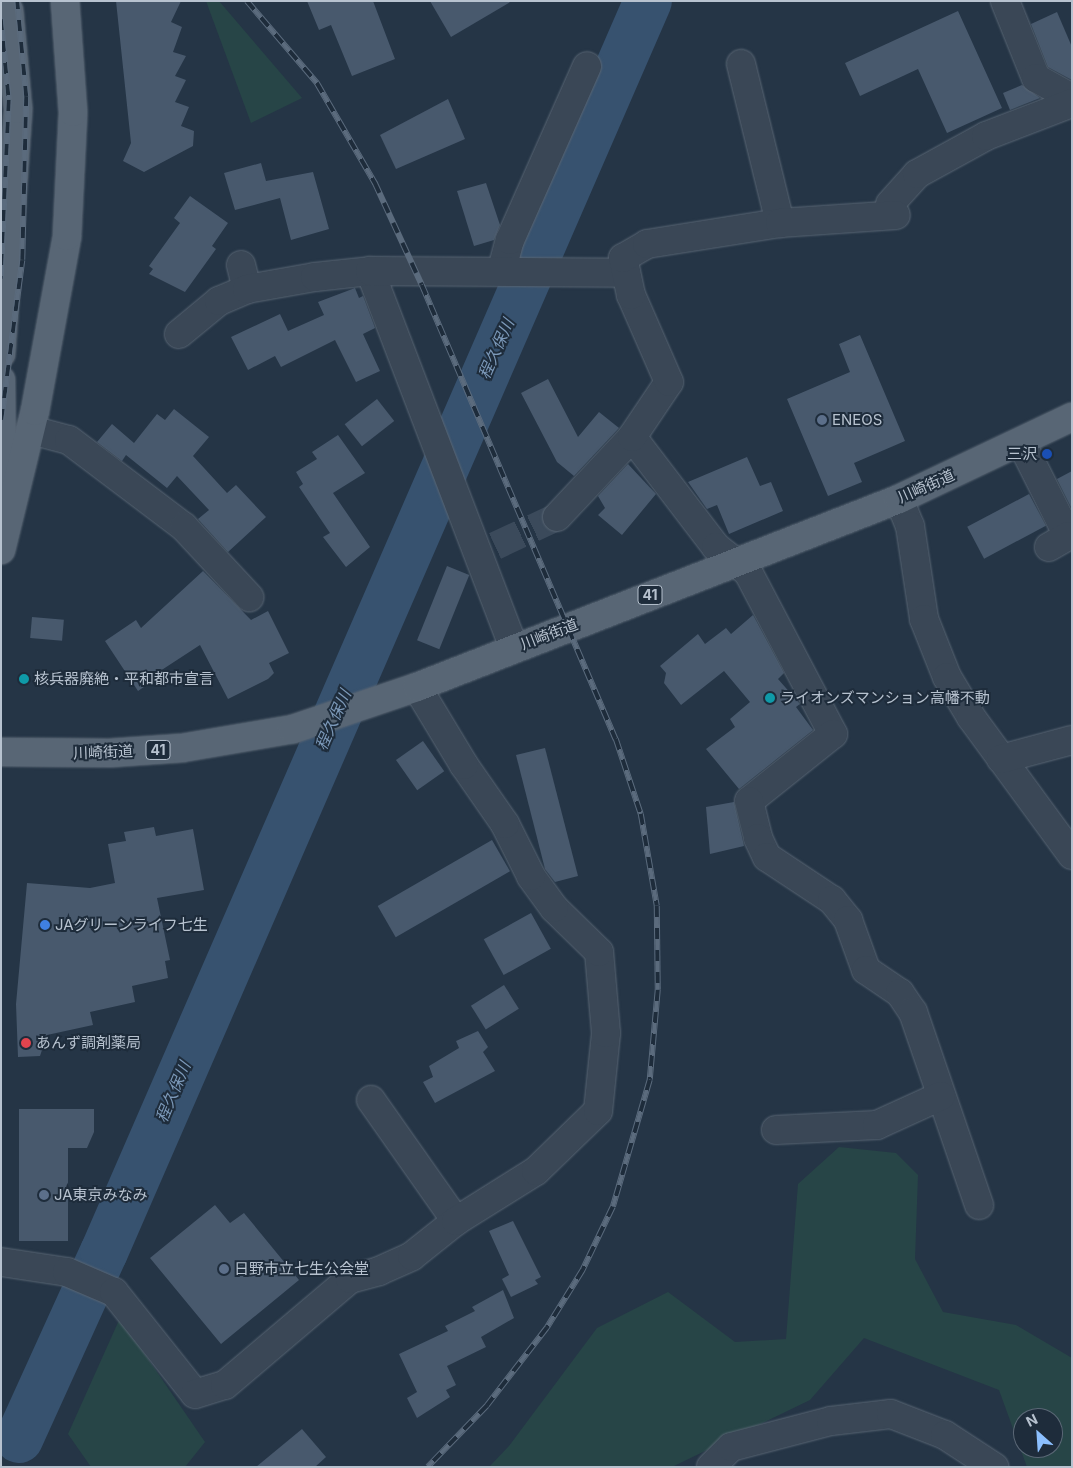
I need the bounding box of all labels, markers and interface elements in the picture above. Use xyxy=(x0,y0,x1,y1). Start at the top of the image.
water label: 程久保川 xyxy=(474,316,518,382)
place label: ENEOS xyxy=(832,411,882,429)
marker: ENEOS xyxy=(816,414,828,426)
place label: 三沢 xyxy=(1007,445,1037,463)
marker: 三沢 xyxy=(1041,448,1053,460)
street label: 川崎街道 xyxy=(895,466,957,506)
road number: 41 xyxy=(638,584,662,606)
street label: 川崎街道 xyxy=(518,615,580,653)
place label: 核兵器廃絶・平和都市宣言 xyxy=(34,670,214,688)
marker: 核兵器廃絶・平和都市宣言 xyxy=(18,673,30,685)
water label: 程久保川 xyxy=(311,687,355,753)
place label: ライオンズマンション高幡不動 xyxy=(780,689,990,707)
marker: ライオンズマンション高幡不動 xyxy=(764,692,776,704)
road number: 41 xyxy=(146,738,170,762)
street label: 川崎街道 xyxy=(73,742,133,762)
place label: JAグリーンライフ七生 xyxy=(55,916,209,934)
marker: JAグリーンライフ七生 xyxy=(39,919,51,931)
place label: あんず調剤薬局 xyxy=(36,1034,141,1052)
marker: あんず調剤薬局 xyxy=(20,1037,32,1049)
water label: 程久保川 xyxy=(152,1059,194,1125)
place label: JA東京みなみ xyxy=(54,1186,148,1204)
marker: JA東京みなみ xyxy=(38,1189,50,1201)
place label: 日野市立七生公会堂 xyxy=(234,1260,369,1278)
marker: 日野市立七生公会堂 xyxy=(218,1263,230,1275)
north arrow xyxy=(1013,1408,1063,1458)
text: N xyxy=(1023,1410,1040,1430)

